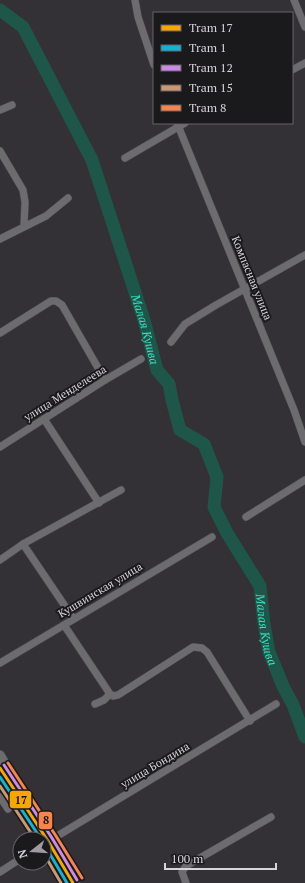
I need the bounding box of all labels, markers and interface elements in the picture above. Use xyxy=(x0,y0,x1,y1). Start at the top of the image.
legend xyxy=(153,12,293,124)
text: Tram 17 xyxy=(189,20,233,35)
text: Tram 1 xyxy=(189,40,226,55)
text: Tram 12 xyxy=(189,60,233,75)
text: Tram 15 xyxy=(189,80,233,95)
text: Tram 8 xyxy=(189,100,226,115)
street label: Компасная улица xyxy=(229,234,275,322)
water label: Малая Кушва xyxy=(128,291,163,366)
street label: улица Менделеева xyxy=(20,362,109,425)
street label: Кушвинская улица xyxy=(55,559,145,621)
water label: Малая Кушва xyxy=(253,592,281,667)
street label: улица Бондина xyxy=(117,739,192,792)
line badge: 17 xyxy=(9,790,32,809)
text: 17 xyxy=(15,793,27,807)
line badge: 8 xyxy=(38,811,53,830)
text: 8 xyxy=(43,813,49,827)
north arrow xyxy=(12,831,52,871)
scale bar xyxy=(165,845,276,871)
text: N xyxy=(14,847,30,860)
text: 100 m xyxy=(171,851,204,866)

